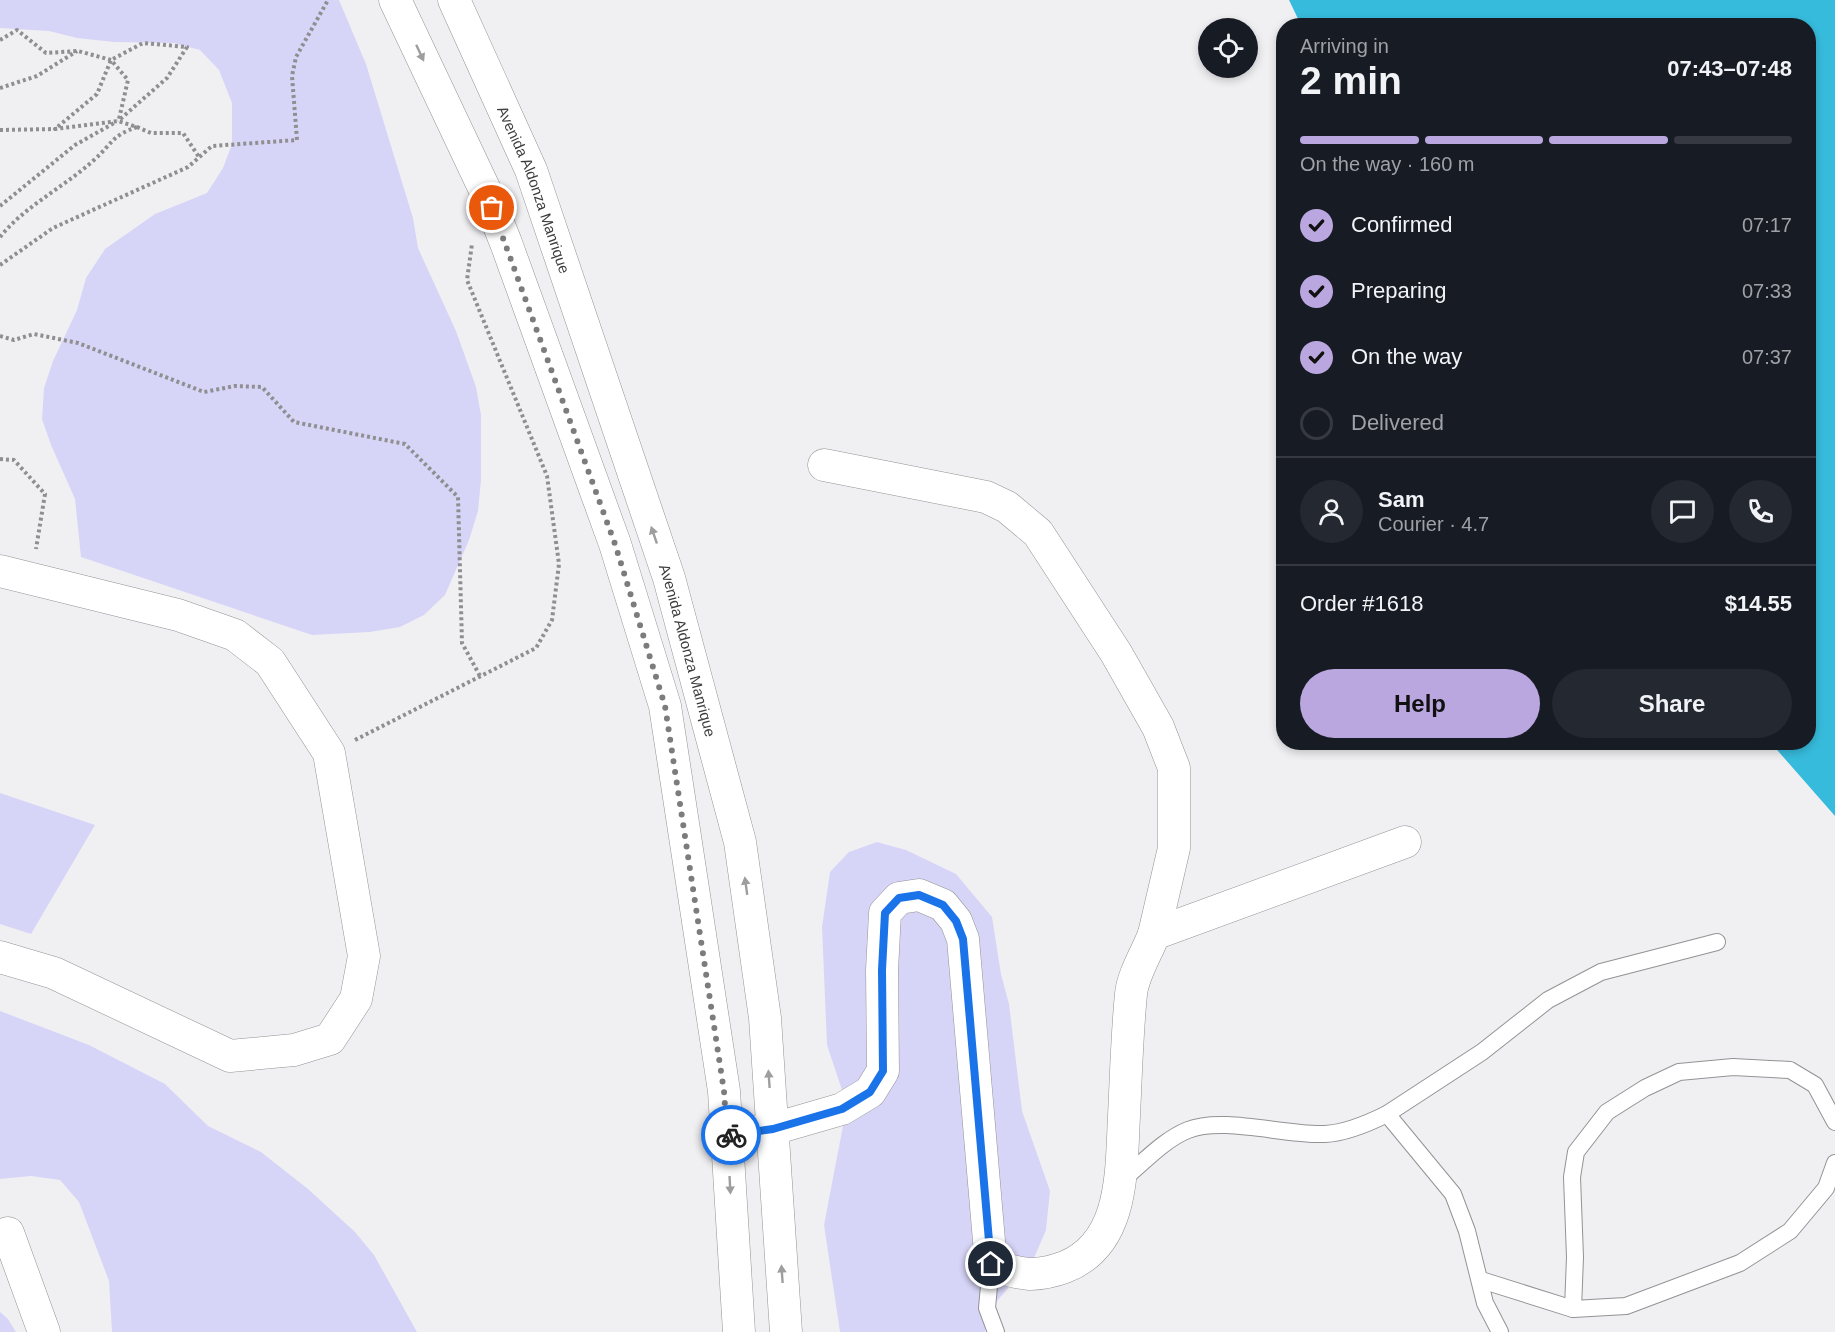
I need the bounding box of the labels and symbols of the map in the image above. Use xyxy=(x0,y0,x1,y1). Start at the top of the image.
one-way arrow xyxy=(416,44,425,61)
street label: Avenida Aldonza Manrique xyxy=(494,103,574,276)
pin xyxy=(466,182,517,233)
one-way arrow xyxy=(649,526,659,544)
street label: Avenida Aldonza Manrique xyxy=(656,562,720,738)
one-way arrow xyxy=(742,876,751,895)
one-way arrow xyxy=(765,1070,774,1089)
courier xyxy=(701,1105,761,1165)
one-way arrow xyxy=(725,1176,735,1195)
pin xyxy=(965,1238,1016,1289)
one-way arrow xyxy=(778,1264,787,1283)

